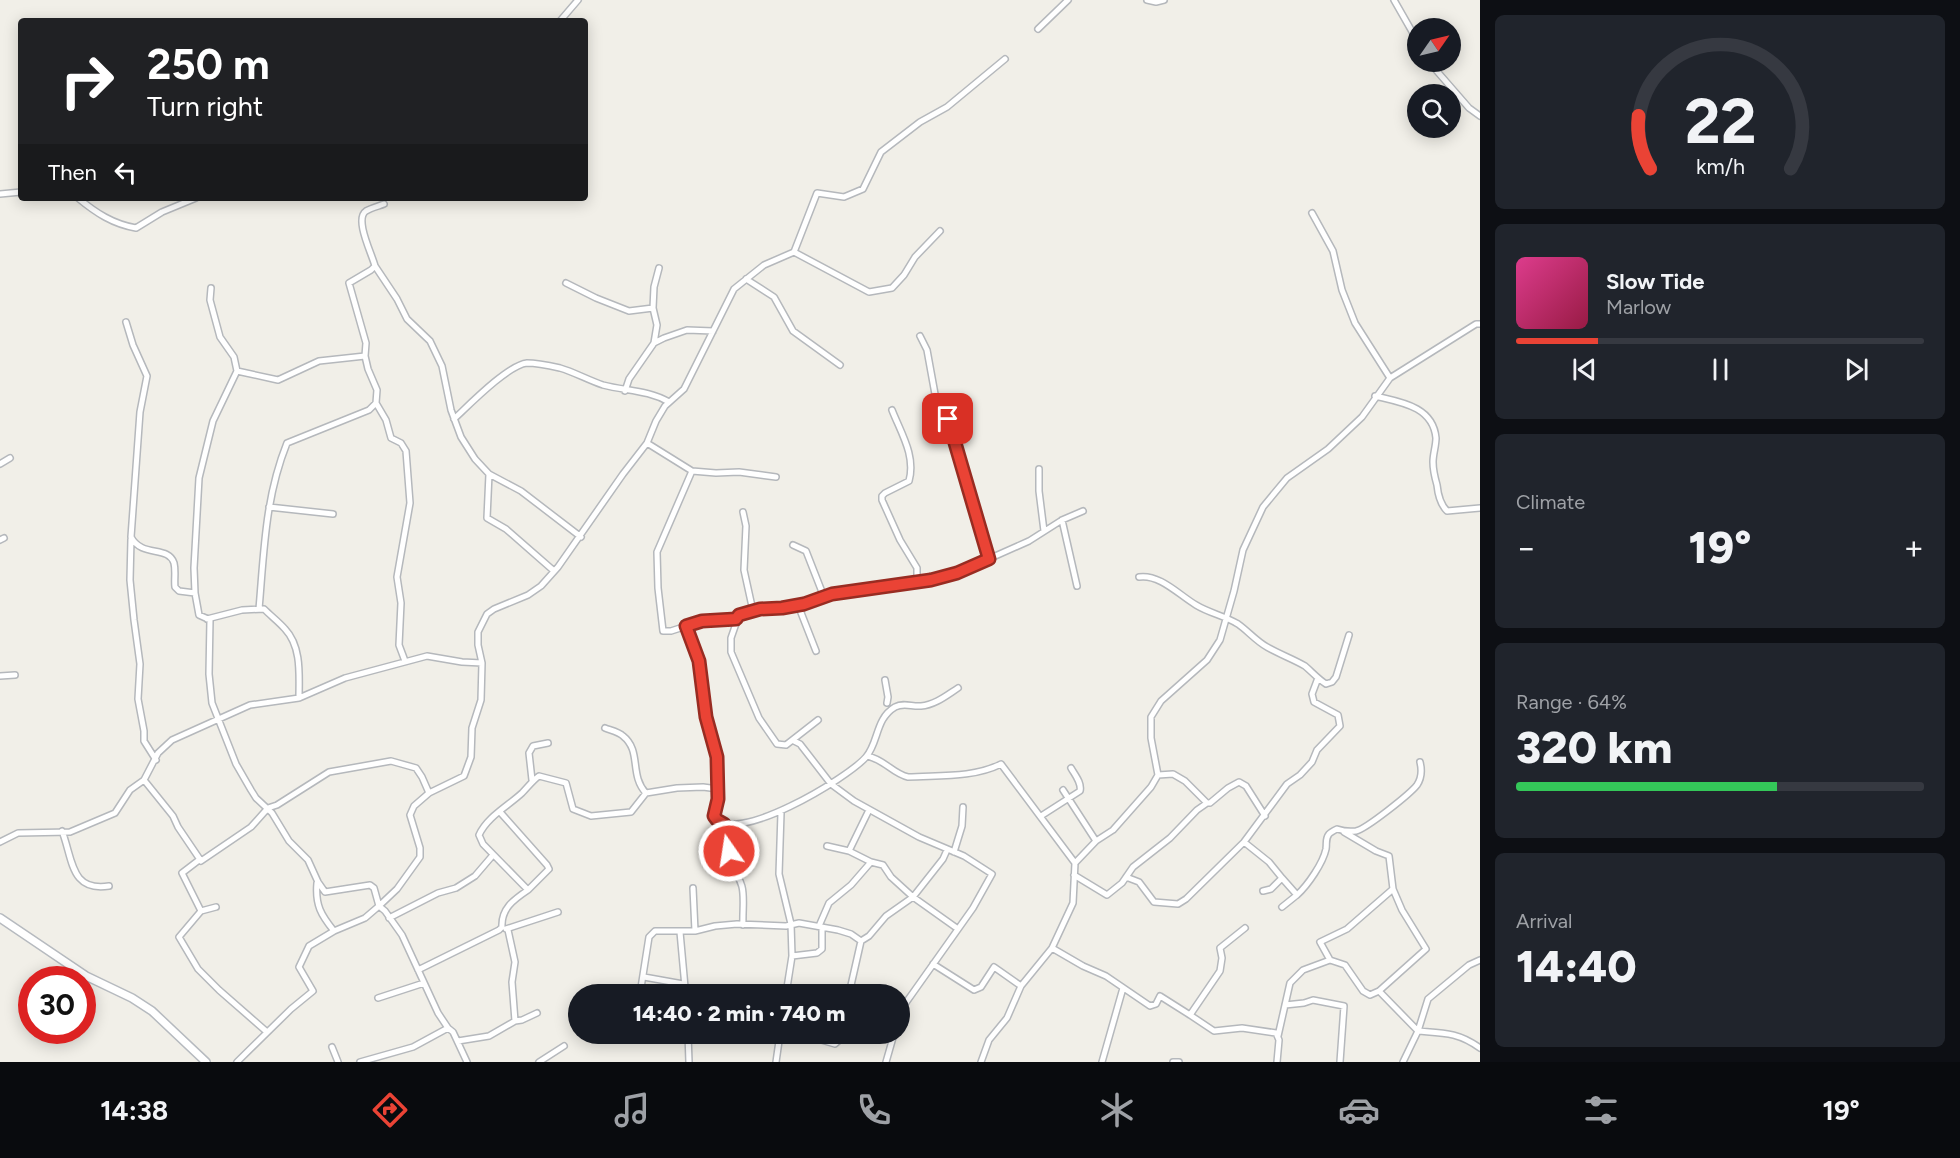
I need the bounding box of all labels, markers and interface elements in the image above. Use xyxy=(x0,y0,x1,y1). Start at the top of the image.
north arrow xyxy=(1407,18,1461,72)
map controls xyxy=(1407,18,1461,138)
text: 250 m xyxy=(147,39,270,90)
icon: right xyxy=(48,42,126,120)
button: search xyxy=(1407,84,1461,138)
text: 22 xyxy=(1684,84,1756,159)
text: Turn right xyxy=(147,90,263,123)
text: km/h xyxy=(1696,155,1744,180)
icon: left xyxy=(109,156,142,189)
text: Then xyxy=(48,159,97,186)
text: Slow Tide xyxy=(1606,268,1705,295)
text: Marlow xyxy=(1606,295,1671,319)
icon: previous xyxy=(1568,353,1601,386)
icon: pause xyxy=(1704,353,1737,386)
icon: next xyxy=(1840,353,1873,386)
pin xyxy=(922,393,973,444)
icon: arrive xyxy=(931,402,964,435)
text: Climate xyxy=(1516,490,1585,514)
text: 19° xyxy=(1689,520,1751,574)
text: − xyxy=(1516,528,1537,567)
text: + xyxy=(1903,528,1924,567)
text: Range · 64% xyxy=(1516,690,1627,714)
text: 320 km xyxy=(1516,720,1673,774)
position arrow xyxy=(697,819,761,883)
text: Arrival xyxy=(1516,909,1572,933)
text: 14:40 xyxy=(1516,939,1637,993)
speed limit sign: 30 xyxy=(18,966,96,1044)
text: 14:40 · 2 min · 740 m xyxy=(633,1000,845,1027)
icon: directions xyxy=(369,1089,411,1131)
icon: music xyxy=(611,1089,653,1131)
icon: phone xyxy=(853,1089,895,1131)
icon: climate xyxy=(1096,1089,1138,1131)
icon: car xyxy=(1338,1089,1380,1131)
icon: filters xyxy=(1580,1089,1622,1131)
text: 14:38 xyxy=(100,1094,168,1127)
text: 19° xyxy=(1823,1094,1860,1127)

